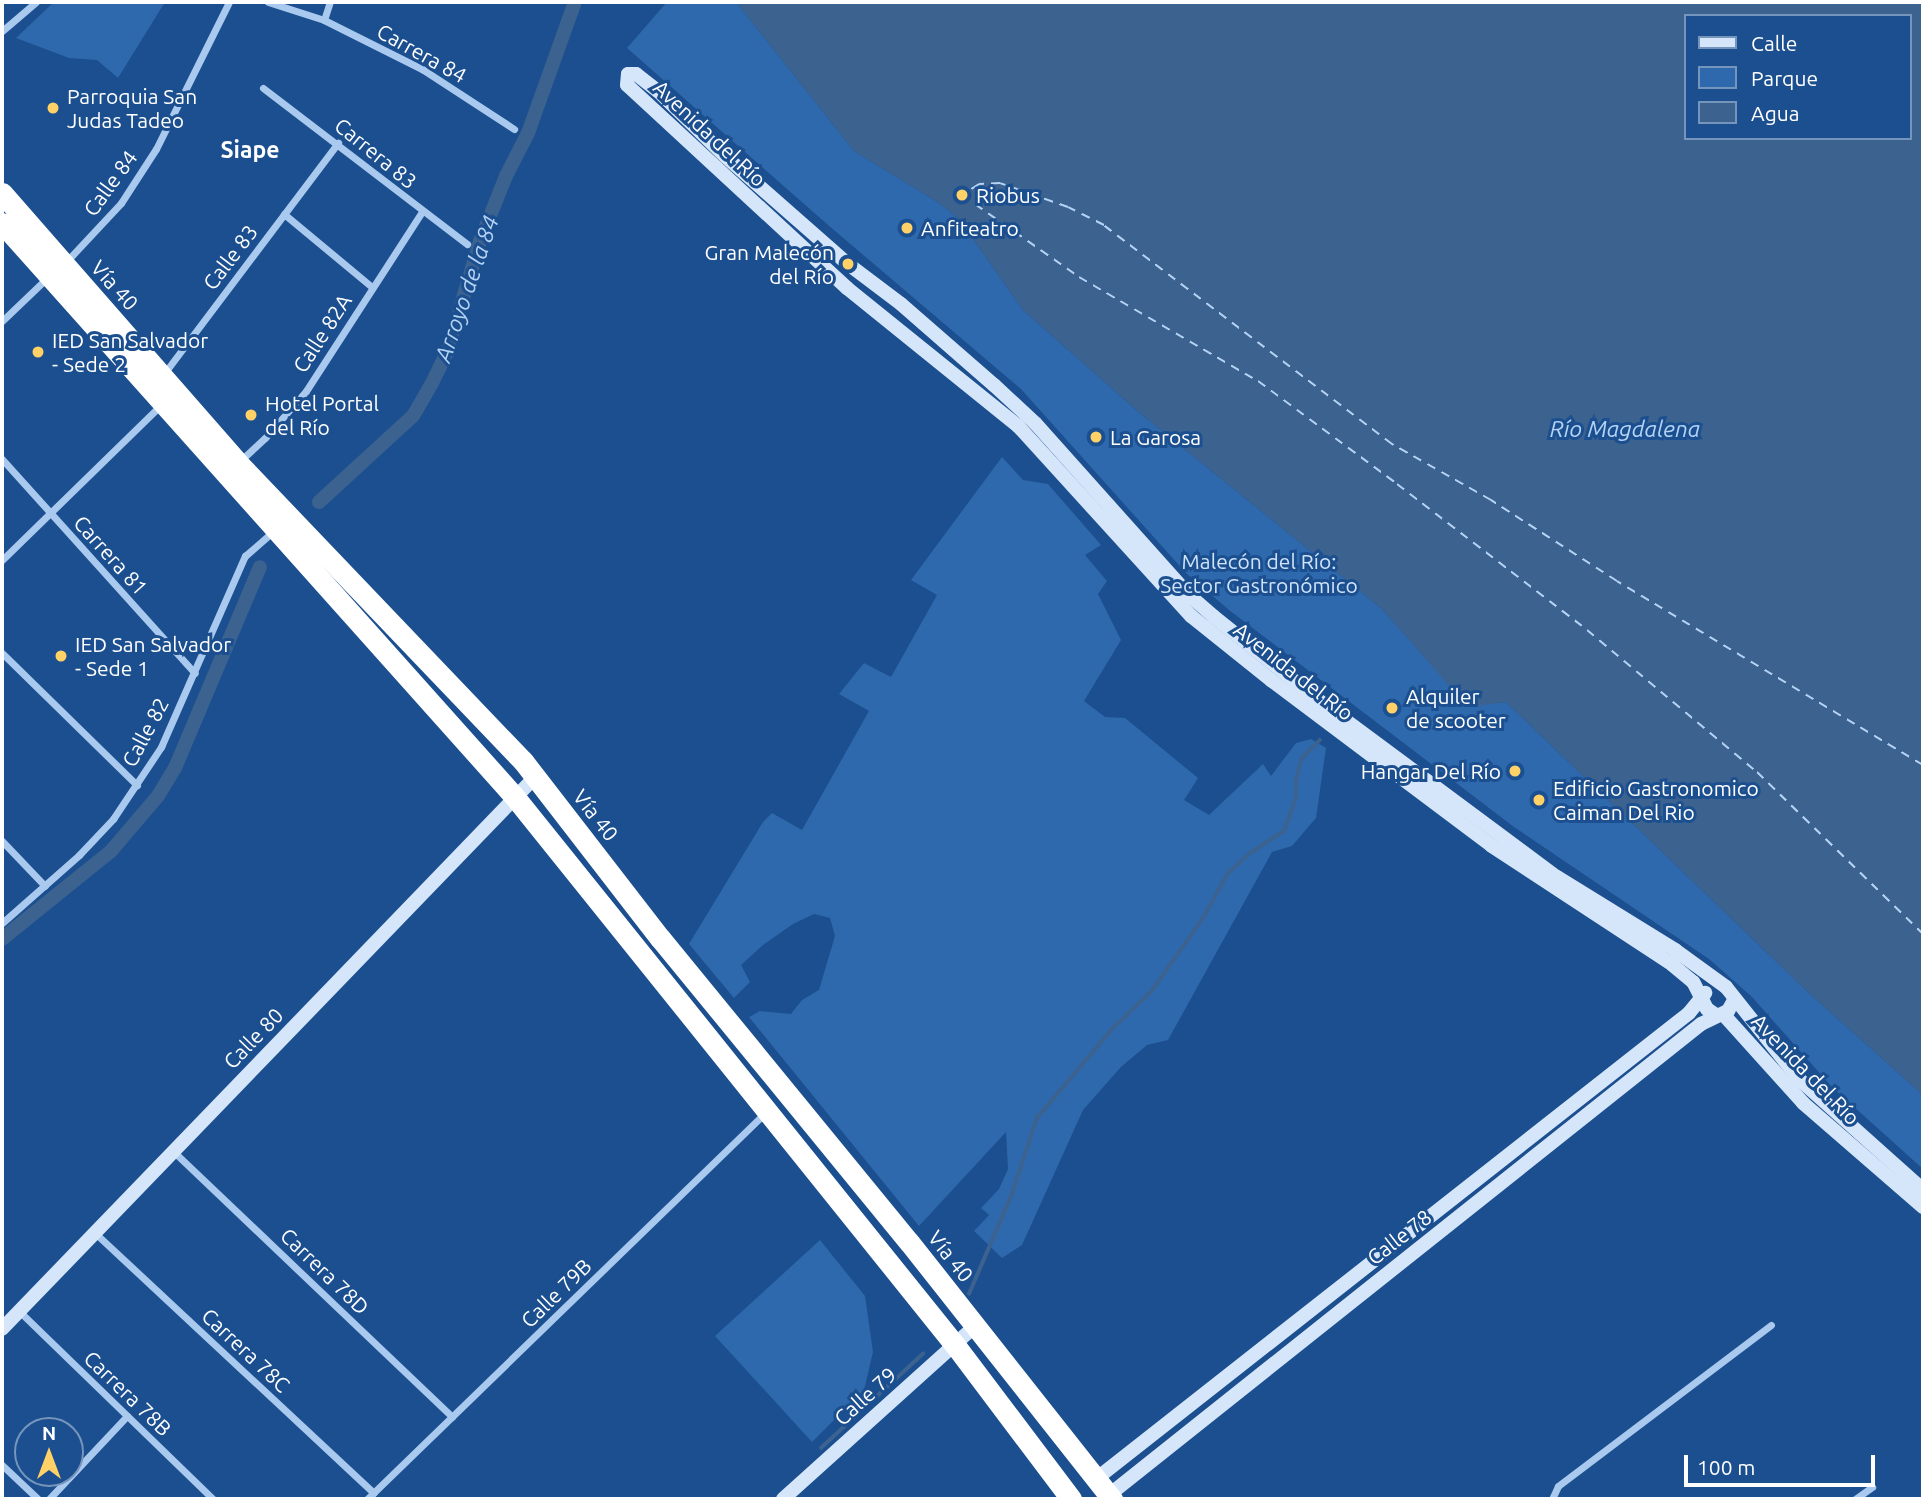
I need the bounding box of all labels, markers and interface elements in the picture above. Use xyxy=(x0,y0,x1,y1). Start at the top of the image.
legend xyxy=(1684,14,1911,140)
street label: Carrera 84 xyxy=(373,18,471,88)
text: Calle xyxy=(1751,31,1797,55)
text: Parque xyxy=(1751,66,1818,90)
street label: Avenida del Río xyxy=(648,74,772,192)
place label: Parroquia San Judas Tadeo xyxy=(67,83,197,133)
marker: Parroquia San Judas Tadeo xyxy=(45,100,61,116)
text: Agua xyxy=(1751,101,1800,125)
street label: Carrera 83 xyxy=(330,112,422,194)
district label: Siape xyxy=(221,136,279,164)
street label: Calle 84 xyxy=(78,145,142,221)
place label: Riobus xyxy=(976,182,1040,208)
marker: Riobus xyxy=(954,187,970,203)
water label: Arroyo de la 84 xyxy=(429,212,505,366)
place label: Anfiteatro xyxy=(921,215,1019,241)
street label: Calle 83 xyxy=(197,220,263,294)
marker: Anfiteatro xyxy=(899,220,915,236)
place label: Gran Malecón del Río xyxy=(704,239,834,289)
street label: Vía 40 xyxy=(86,255,144,315)
marker: Gran Malecón del Río xyxy=(840,256,856,272)
street label: Calle 82A xyxy=(287,289,357,377)
place label: IED San Salvador - Sede 2 xyxy=(52,327,208,377)
marker: IED San Salvador - Sede 2 xyxy=(30,344,46,360)
place label: Hotel Portal del Río xyxy=(265,390,379,440)
marker: Hotel Portal del Río xyxy=(243,407,259,423)
water label: Río Magdalena xyxy=(1550,415,1700,443)
place label: La Garosa xyxy=(1110,424,1201,450)
marker: La Garosa xyxy=(1088,429,1104,445)
street label: Carrera 81 xyxy=(69,510,153,600)
park label: Malecón del Río: Sector Gastronómico xyxy=(1160,548,1358,598)
street label: Avenida del Río xyxy=(1229,616,1359,726)
place label: IED San Salvador - Sede 1 xyxy=(75,631,231,681)
marker: IED San Salvador - Sede 1 xyxy=(53,648,69,664)
place label: Alquiler de scooter xyxy=(1406,683,1506,733)
street label: Calle 82 xyxy=(116,693,174,771)
marker: Alquiler de scooter xyxy=(1384,700,1400,716)
place label: Hangar Del Río xyxy=(1361,758,1501,784)
marker: Hangar Del Río xyxy=(1507,763,1523,779)
place label: Edificio Gastronomico Caiman Del Rio xyxy=(1553,775,1759,825)
street label: Vía 40 xyxy=(568,784,624,846)
marker: Edificio Gastronomico Caiman Del Rio xyxy=(1531,792,1547,808)
street label: Calle 80 xyxy=(218,1002,288,1074)
street label: Avenida del Río xyxy=(1747,1008,1865,1130)
street label: Calle 78 xyxy=(1362,1204,1436,1270)
street label: Carrera 78D xyxy=(276,1223,374,1319)
street label: Vía 40 xyxy=(923,1225,979,1287)
street label: Calle 79B xyxy=(516,1253,596,1333)
street label: Carrera 78C xyxy=(197,1303,295,1397)
street label: Carrera 78B xyxy=(79,1345,177,1441)
street label: Calle 79 xyxy=(829,1362,901,1430)
north arrow xyxy=(14,1417,84,1487)
text: N xyxy=(42,1422,56,1444)
scale bar xyxy=(1687,1442,1878,1486)
text: 100 m xyxy=(1697,1455,1755,1479)

